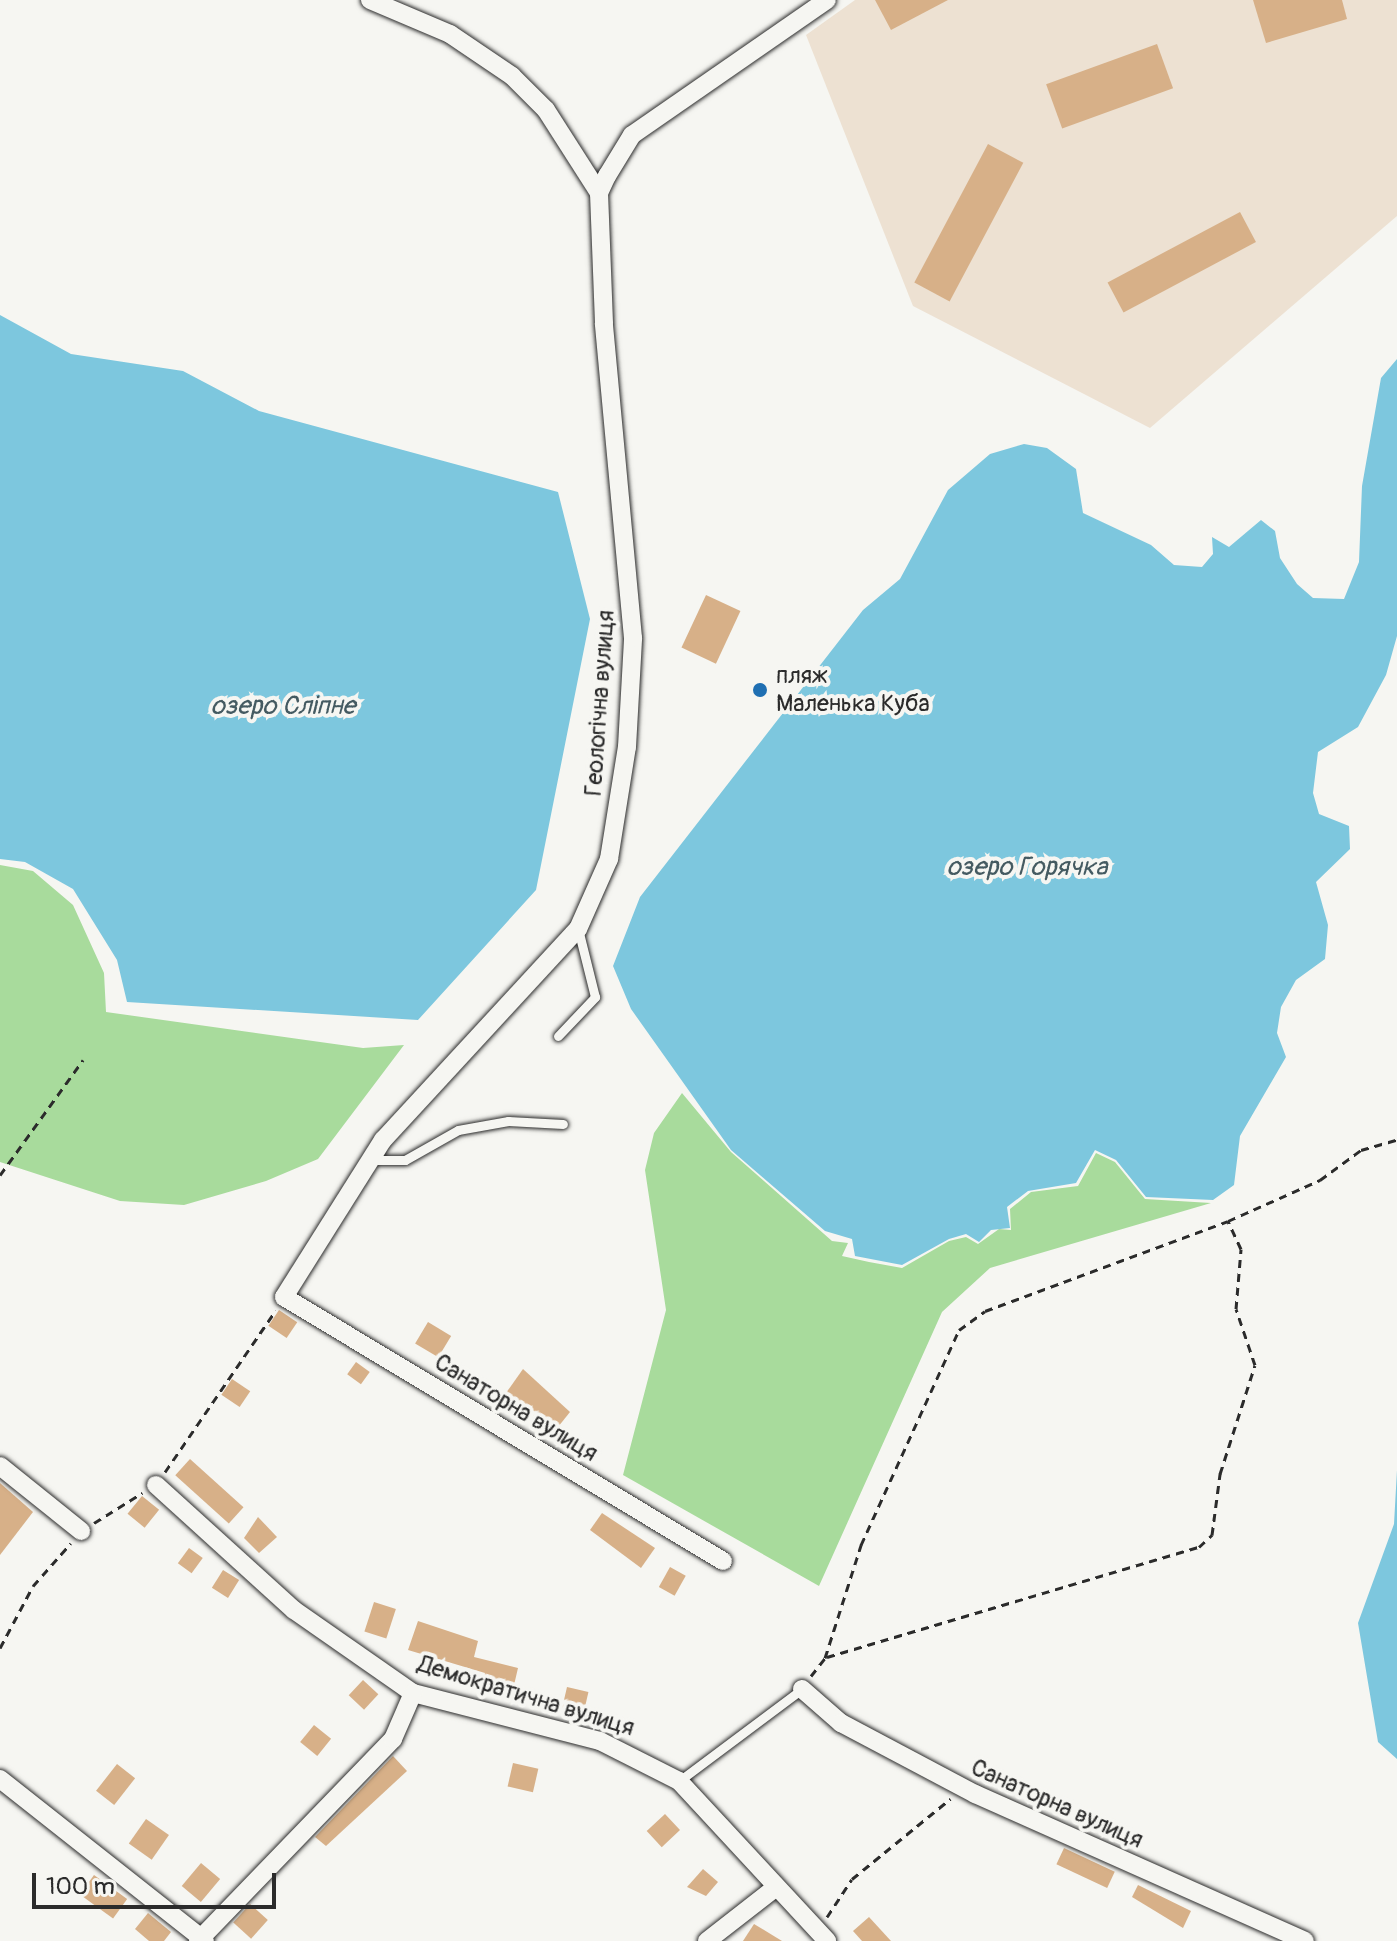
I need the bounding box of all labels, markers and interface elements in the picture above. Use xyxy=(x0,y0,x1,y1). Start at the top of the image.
street label: Геологічна вулиця xyxy=(579,609,621,797)
place label: пляж Маленька Куба xyxy=(776,662,930,718)
marker: пляж Маленька Куба xyxy=(751,681,769,699)
water label: озеро Сліпне xyxy=(211,691,355,723)
water label: озеро Горячка xyxy=(947,852,1107,884)
street label: Санаторна вулиця xyxy=(429,1348,603,1468)
street label: Демократична вулиця xyxy=(414,1649,638,1743)
street label: Санаторна вулиця xyxy=(966,1753,1148,1855)
scale bar xyxy=(36,1857,280,1907)
text: 100 m xyxy=(46,1872,115,1901)

